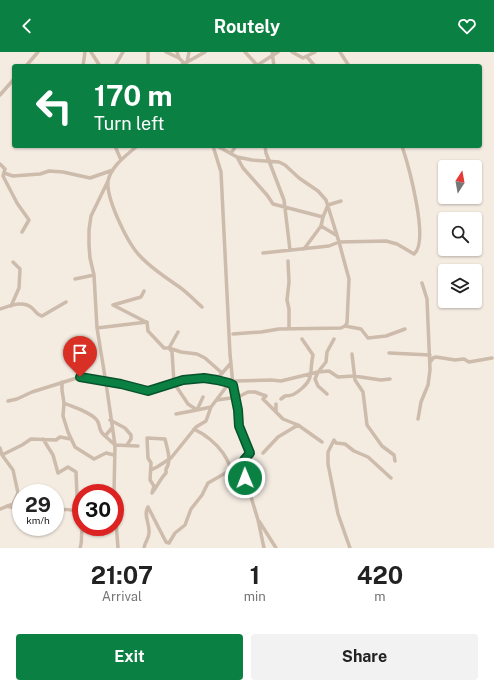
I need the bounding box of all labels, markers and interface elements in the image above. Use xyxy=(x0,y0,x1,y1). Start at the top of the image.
icon: back xyxy=(16,15,38,37)
icon: heart xyxy=(456,15,478,37)
text: Routely xyxy=(214,16,280,37)
text: 170 m xyxy=(94,79,173,112)
icon: left xyxy=(28,80,80,132)
text: Turn left xyxy=(94,113,164,134)
north arrow xyxy=(438,160,482,204)
map controls xyxy=(438,160,482,308)
button: search xyxy=(438,212,482,256)
button: layers xyxy=(438,264,482,308)
pin xyxy=(63,336,97,377)
icon: arrive xyxy=(69,342,91,364)
position arrow xyxy=(224,457,266,499)
speed limit sign: 30 xyxy=(72,484,124,536)
text: 29 xyxy=(25,493,51,517)
text: km/h xyxy=(26,514,50,526)
text: 21:07 xyxy=(91,561,153,589)
text: 1 xyxy=(250,561,260,589)
text: 420 xyxy=(357,561,403,589)
text: Arrival xyxy=(102,589,142,604)
text: min xyxy=(244,589,266,604)
text: m xyxy=(374,589,386,604)
button: Exit xyxy=(16,634,243,680)
button: Share xyxy=(251,634,478,680)

